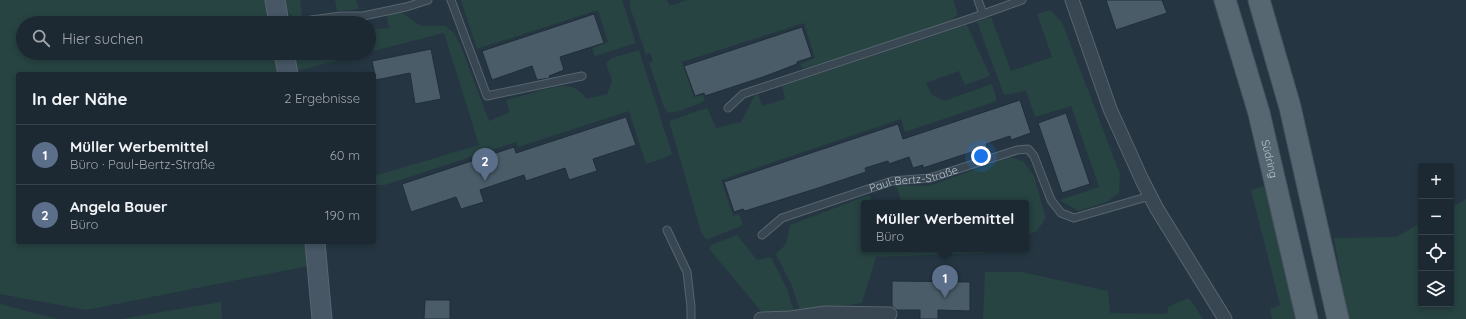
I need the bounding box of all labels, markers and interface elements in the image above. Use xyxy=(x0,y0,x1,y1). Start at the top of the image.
search box xyxy=(16,16,376,60)
icon: search xyxy=(30,27,52,49)
text: Hier suchen xyxy=(62,29,143,48)
text: In der Nähe xyxy=(32,88,128,109)
text: 2 Ergebnisse xyxy=(284,90,360,106)
text: Müller Werbemittel xyxy=(70,137,209,156)
street label: Südring xyxy=(1258,138,1281,179)
your location xyxy=(971,146,991,166)
text: 1 xyxy=(42,147,48,163)
text: 60 m xyxy=(330,147,360,163)
pin: 2 xyxy=(472,148,498,181)
text: Büro · Paul-Bertz-Straße xyxy=(70,156,215,172)
street label: Paul-Bertz-Straße xyxy=(867,162,960,195)
map controls xyxy=(1418,163,1454,307)
button: + xyxy=(1418,163,1454,199)
text: Angela Bauer xyxy=(70,197,168,216)
button: − xyxy=(1418,199,1454,235)
popup xyxy=(861,200,1029,252)
text: 2 xyxy=(41,207,49,223)
text: 190 m xyxy=(325,207,360,223)
text: Müller Werbemittel xyxy=(876,209,1014,228)
text: Büro xyxy=(70,216,98,232)
text: Büro xyxy=(876,228,904,244)
button: locate xyxy=(1418,235,1454,271)
pin: 1 xyxy=(932,265,958,298)
button: layers xyxy=(1418,271,1454,307)

